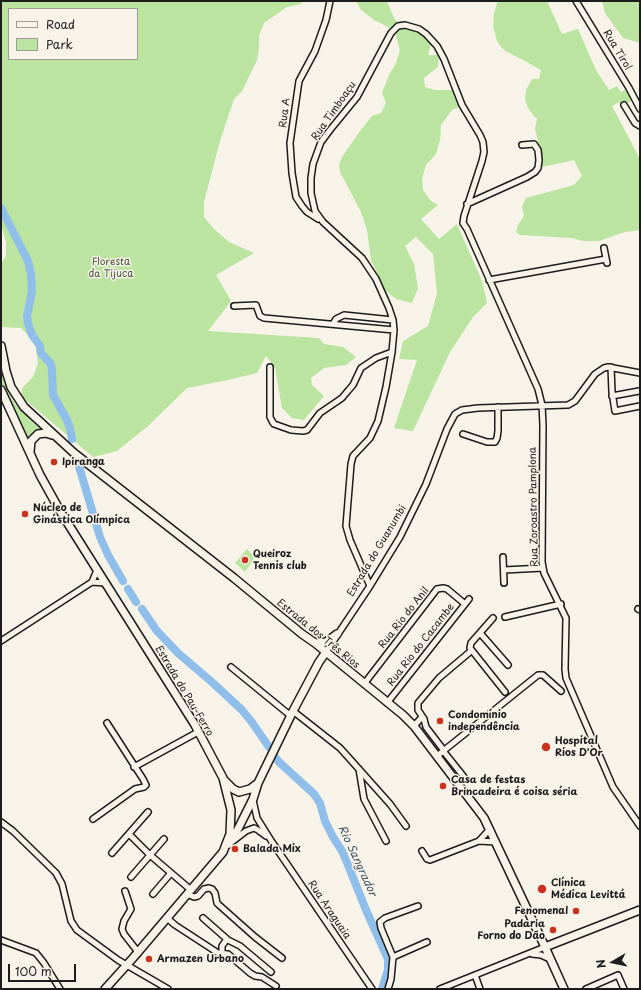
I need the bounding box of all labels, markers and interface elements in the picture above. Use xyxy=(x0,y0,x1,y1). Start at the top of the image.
legend xyxy=(8,8,138,60)
text: Road xyxy=(46,15,75,33)
street label: Rua Tirol xyxy=(600,28,634,72)
text: Park xyxy=(46,35,73,53)
street label: Rua Timboaçu xyxy=(309,79,359,143)
street label: Rua A xyxy=(277,97,293,129)
park label: Floresta da Tijuca xyxy=(89,256,133,280)
street label: Rua Zoroastro Pamplona xyxy=(527,447,541,567)
place label: Ipiranga xyxy=(62,456,105,468)
marker: Ipiranga xyxy=(49,457,59,467)
place label: Núcleo de Ginástica Olímpica xyxy=(33,502,130,526)
street label: Estrada do Guanumbi xyxy=(345,503,409,599)
marker: Núcleo de Ginástica Olímpica xyxy=(20,509,30,519)
place label: Queiroz Tennis club xyxy=(253,548,307,572)
marker: Queiroz Tennis club xyxy=(240,555,250,565)
street label: Rua Rio do Anil xyxy=(376,585,432,651)
street label: Estrada dos Três Rios xyxy=(274,597,362,671)
street label: Rua Rio do Cacambe xyxy=(385,601,457,689)
street label: Estrada do Pau-Ferro xyxy=(152,644,216,738)
place label: Condomínio independência xyxy=(448,709,520,732)
marker: Condomínio independência xyxy=(435,716,445,726)
place label: Hospital Rios D'Or xyxy=(555,735,603,758)
marker: Hospital Rios D'Or xyxy=(540,741,552,753)
place label: Casa de festas Brincadeira é coisa séria xyxy=(451,774,577,798)
marker: Casa de festas Brincadeira é coisa séria xyxy=(438,781,448,791)
water label: Rio Sangrador xyxy=(335,824,379,898)
place label: Balada Mix xyxy=(243,843,301,855)
marker: Balada Mix xyxy=(230,844,240,854)
place label: Clínica Médica Levittá xyxy=(551,877,626,900)
street label: Rua Araguaia xyxy=(305,878,353,942)
marker: Clínica Médica Levittá xyxy=(536,883,548,895)
place label: Fenomenal xyxy=(514,905,568,917)
marker: Fenomenal xyxy=(571,906,581,916)
place label: Padaria Forno do Dão xyxy=(477,918,545,942)
marker: Padaria Forno do Dão xyxy=(548,925,558,935)
north arrow xyxy=(593,942,633,982)
place label: Armazen Urbano xyxy=(157,953,244,965)
marker: Armazen Urbano xyxy=(144,954,154,964)
scale bar xyxy=(10,956,78,982)
text: N xyxy=(592,958,610,970)
text: 100 m xyxy=(15,962,52,980)

